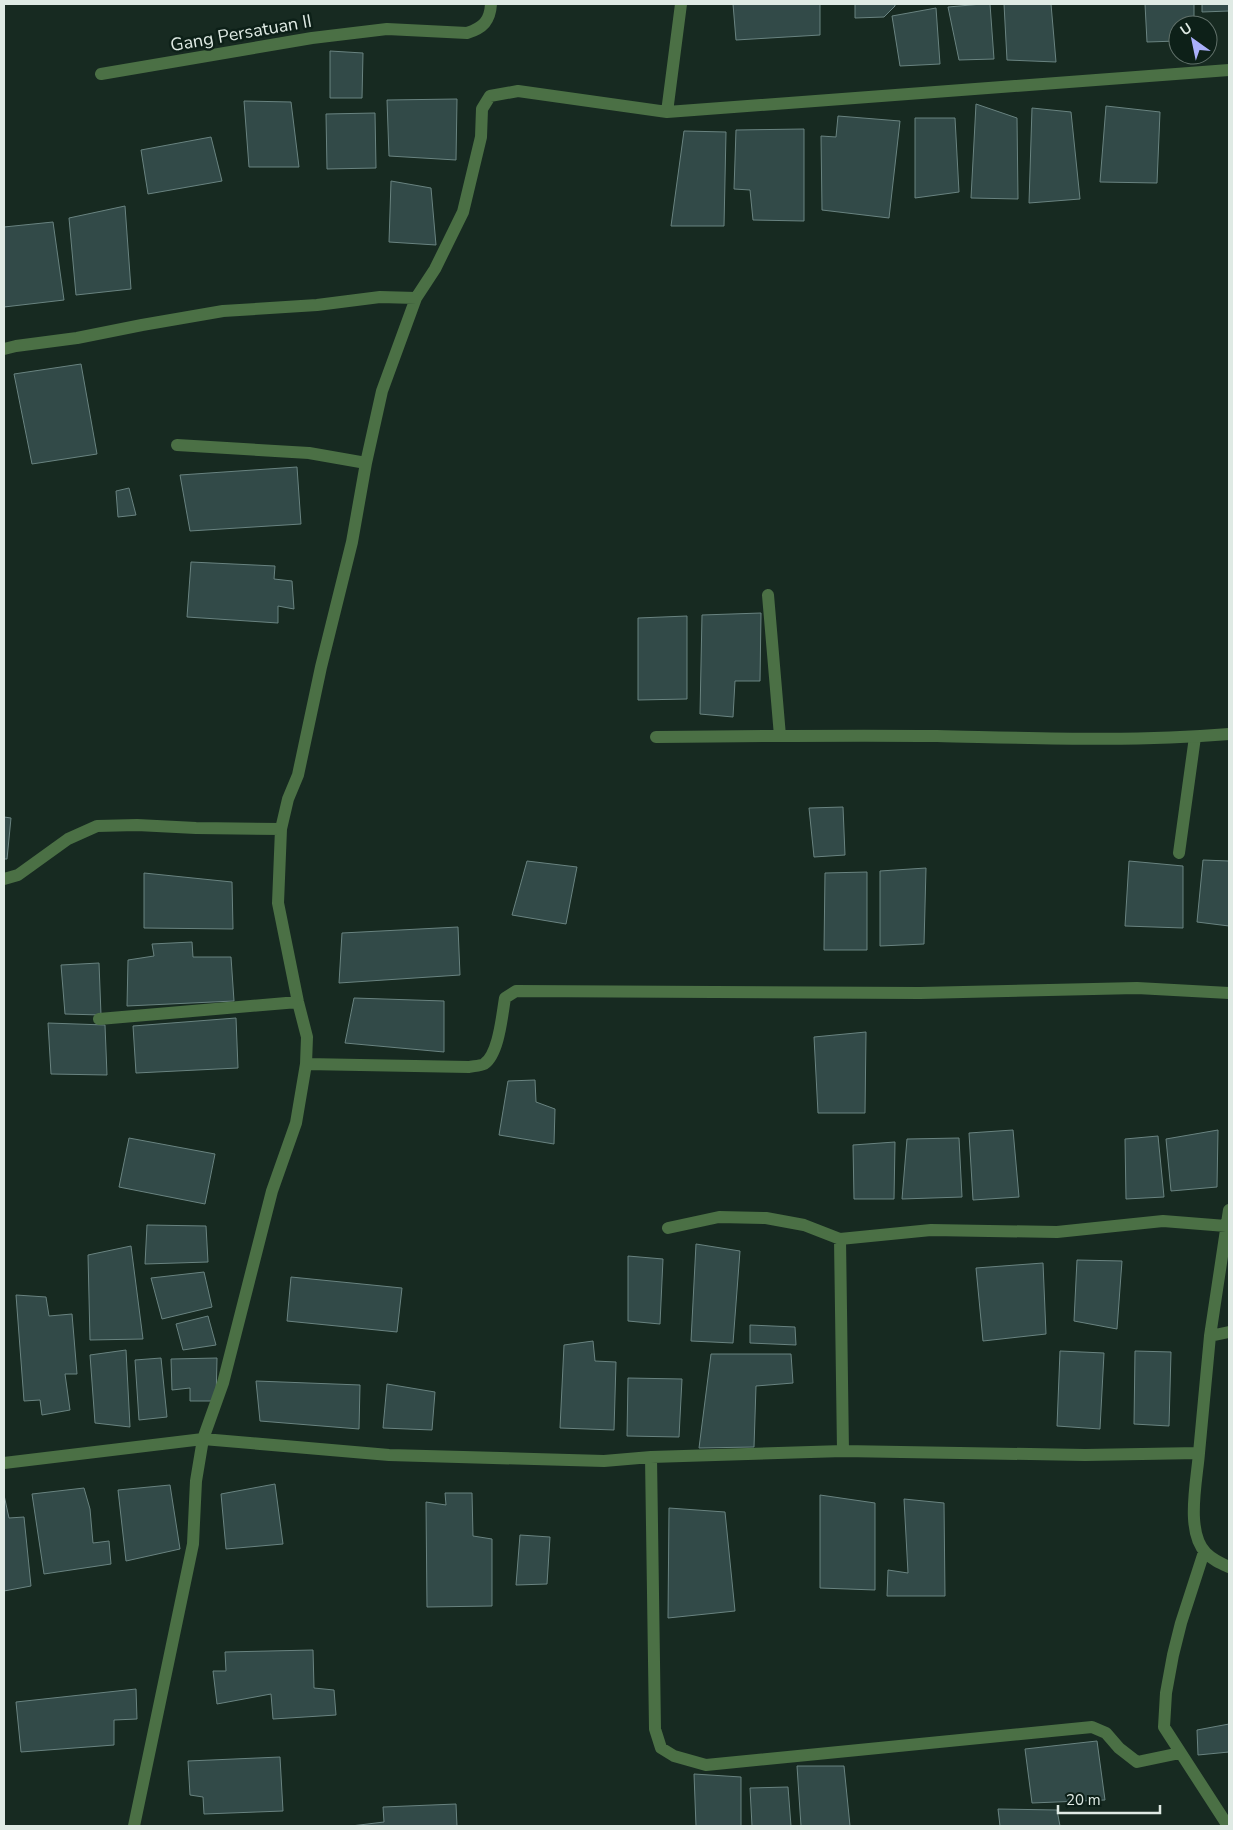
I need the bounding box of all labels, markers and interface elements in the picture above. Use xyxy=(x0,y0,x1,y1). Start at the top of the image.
street label: Gang Persatuan II xyxy=(168,9,314,57)
north arrow xyxy=(1168,15,1218,65)
text: U xyxy=(1177,19,1196,40)
scale bar xyxy=(1058,1782,1160,1814)
text: 20 m xyxy=(1066,1790,1101,1810)

